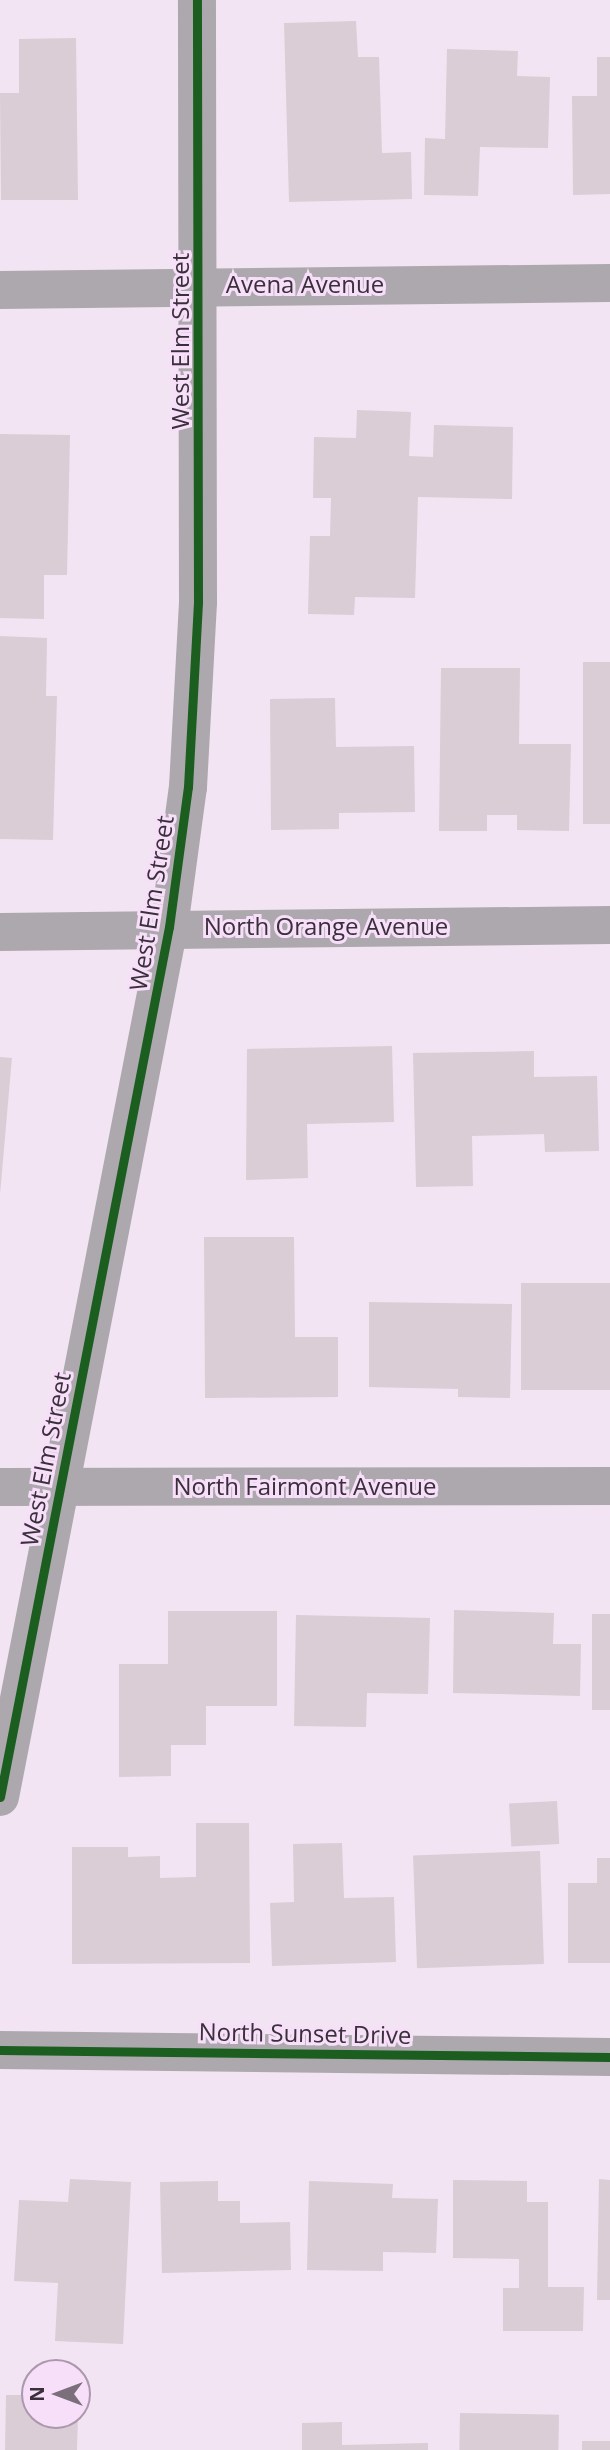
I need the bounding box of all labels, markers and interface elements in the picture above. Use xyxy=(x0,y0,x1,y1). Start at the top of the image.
street label: West Elm Street xyxy=(166,253,194,429)
street label: Avena Avenue xyxy=(226,270,384,298)
street label: West Elm Street xyxy=(123,813,179,993)
street label: North Orange Avenue xyxy=(204,912,448,940)
street label: West Elm Street xyxy=(14,1370,76,1548)
street label: North Fairmont Avenue xyxy=(173,1472,437,1500)
street label: North Sunset Drive xyxy=(198,2017,412,2049)
north arrow xyxy=(21,2359,91,2429)
text: N xyxy=(24,2386,50,2402)

